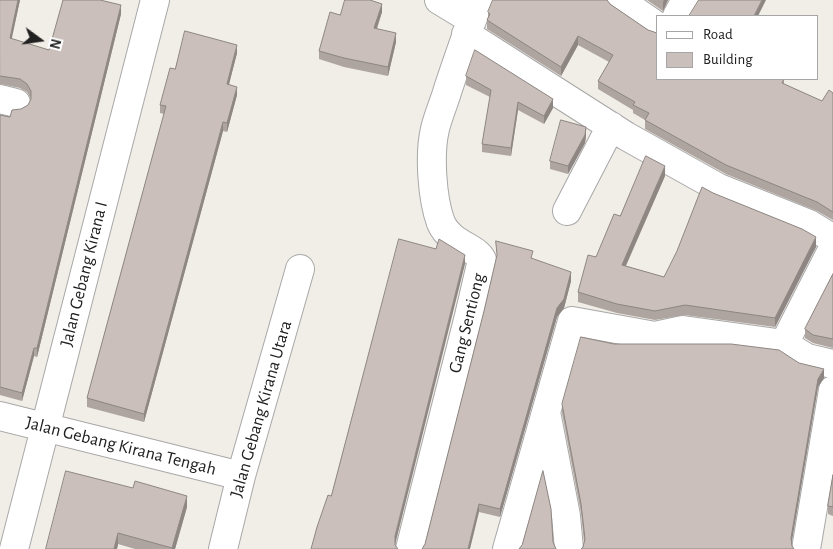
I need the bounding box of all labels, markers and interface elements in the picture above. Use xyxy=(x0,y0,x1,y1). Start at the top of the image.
north arrow xyxy=(15,15,65,65)
legend xyxy=(656,15,818,80)
text: Road xyxy=(703,27,733,42)
text: N xyxy=(47,37,63,50)
text: Building xyxy=(703,52,753,67)
street label: Jalan Gebang Kirana I xyxy=(56,199,112,349)
street label: Gang Sentiong xyxy=(444,271,490,375)
street label: Jalan Gebang Kirana Utara xyxy=(225,318,297,500)
street label: Jalan Gebang Kirana Tengah xyxy=(24,412,218,480)

